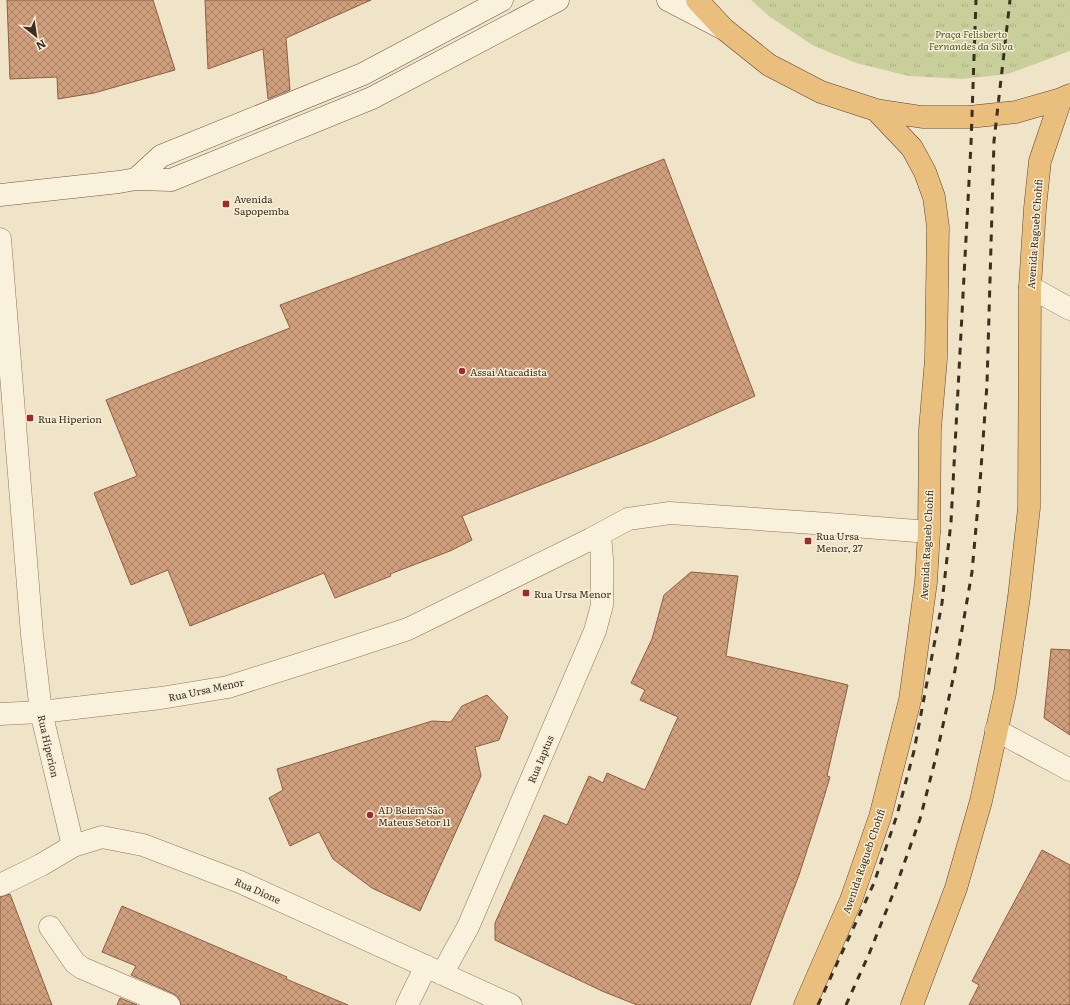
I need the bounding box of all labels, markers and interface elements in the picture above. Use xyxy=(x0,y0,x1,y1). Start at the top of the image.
north arrow xyxy=(16,16,56,56)
park label: Praça Felisberto Fernandes da Silva xyxy=(929,26,1014,53)
text: N xyxy=(34,36,49,55)
street label: Avenida Ragueb Chohfi xyxy=(1023,178,1045,290)
place label: Avenida Sapopemba xyxy=(234,191,290,218)
marker: Avenida Sapopemba xyxy=(221,199,231,209)
place label: Assaí Atacadista xyxy=(470,364,547,379)
marker: Assaí Atacadista xyxy=(457,366,467,376)
place label: Rua Hiperion xyxy=(38,411,102,426)
marker: Rua Hiperion xyxy=(25,413,35,423)
street label: Avenida Ragueb Chohfi xyxy=(916,489,936,600)
place label: Rua Ursa Menor, 27 xyxy=(816,528,863,555)
marker: Rua Ursa Menor, 27 xyxy=(803,536,813,546)
place label: Rua Ursa Menor xyxy=(534,586,611,601)
marker: Rua Ursa Menor xyxy=(521,588,531,598)
street label: Rua Ursa Menor xyxy=(167,674,245,704)
street label: Rua Hiperion xyxy=(34,713,64,779)
street label: Rua Iaptus xyxy=(523,732,557,785)
place label: AD Belém São Mateus Setor 11 xyxy=(378,802,451,829)
street label: Avenida Ragueb Chohfi xyxy=(838,806,888,916)
marker: AD Belém São Mateus Setor 11 xyxy=(365,810,375,820)
street label: Rua Dione xyxy=(233,873,283,907)

